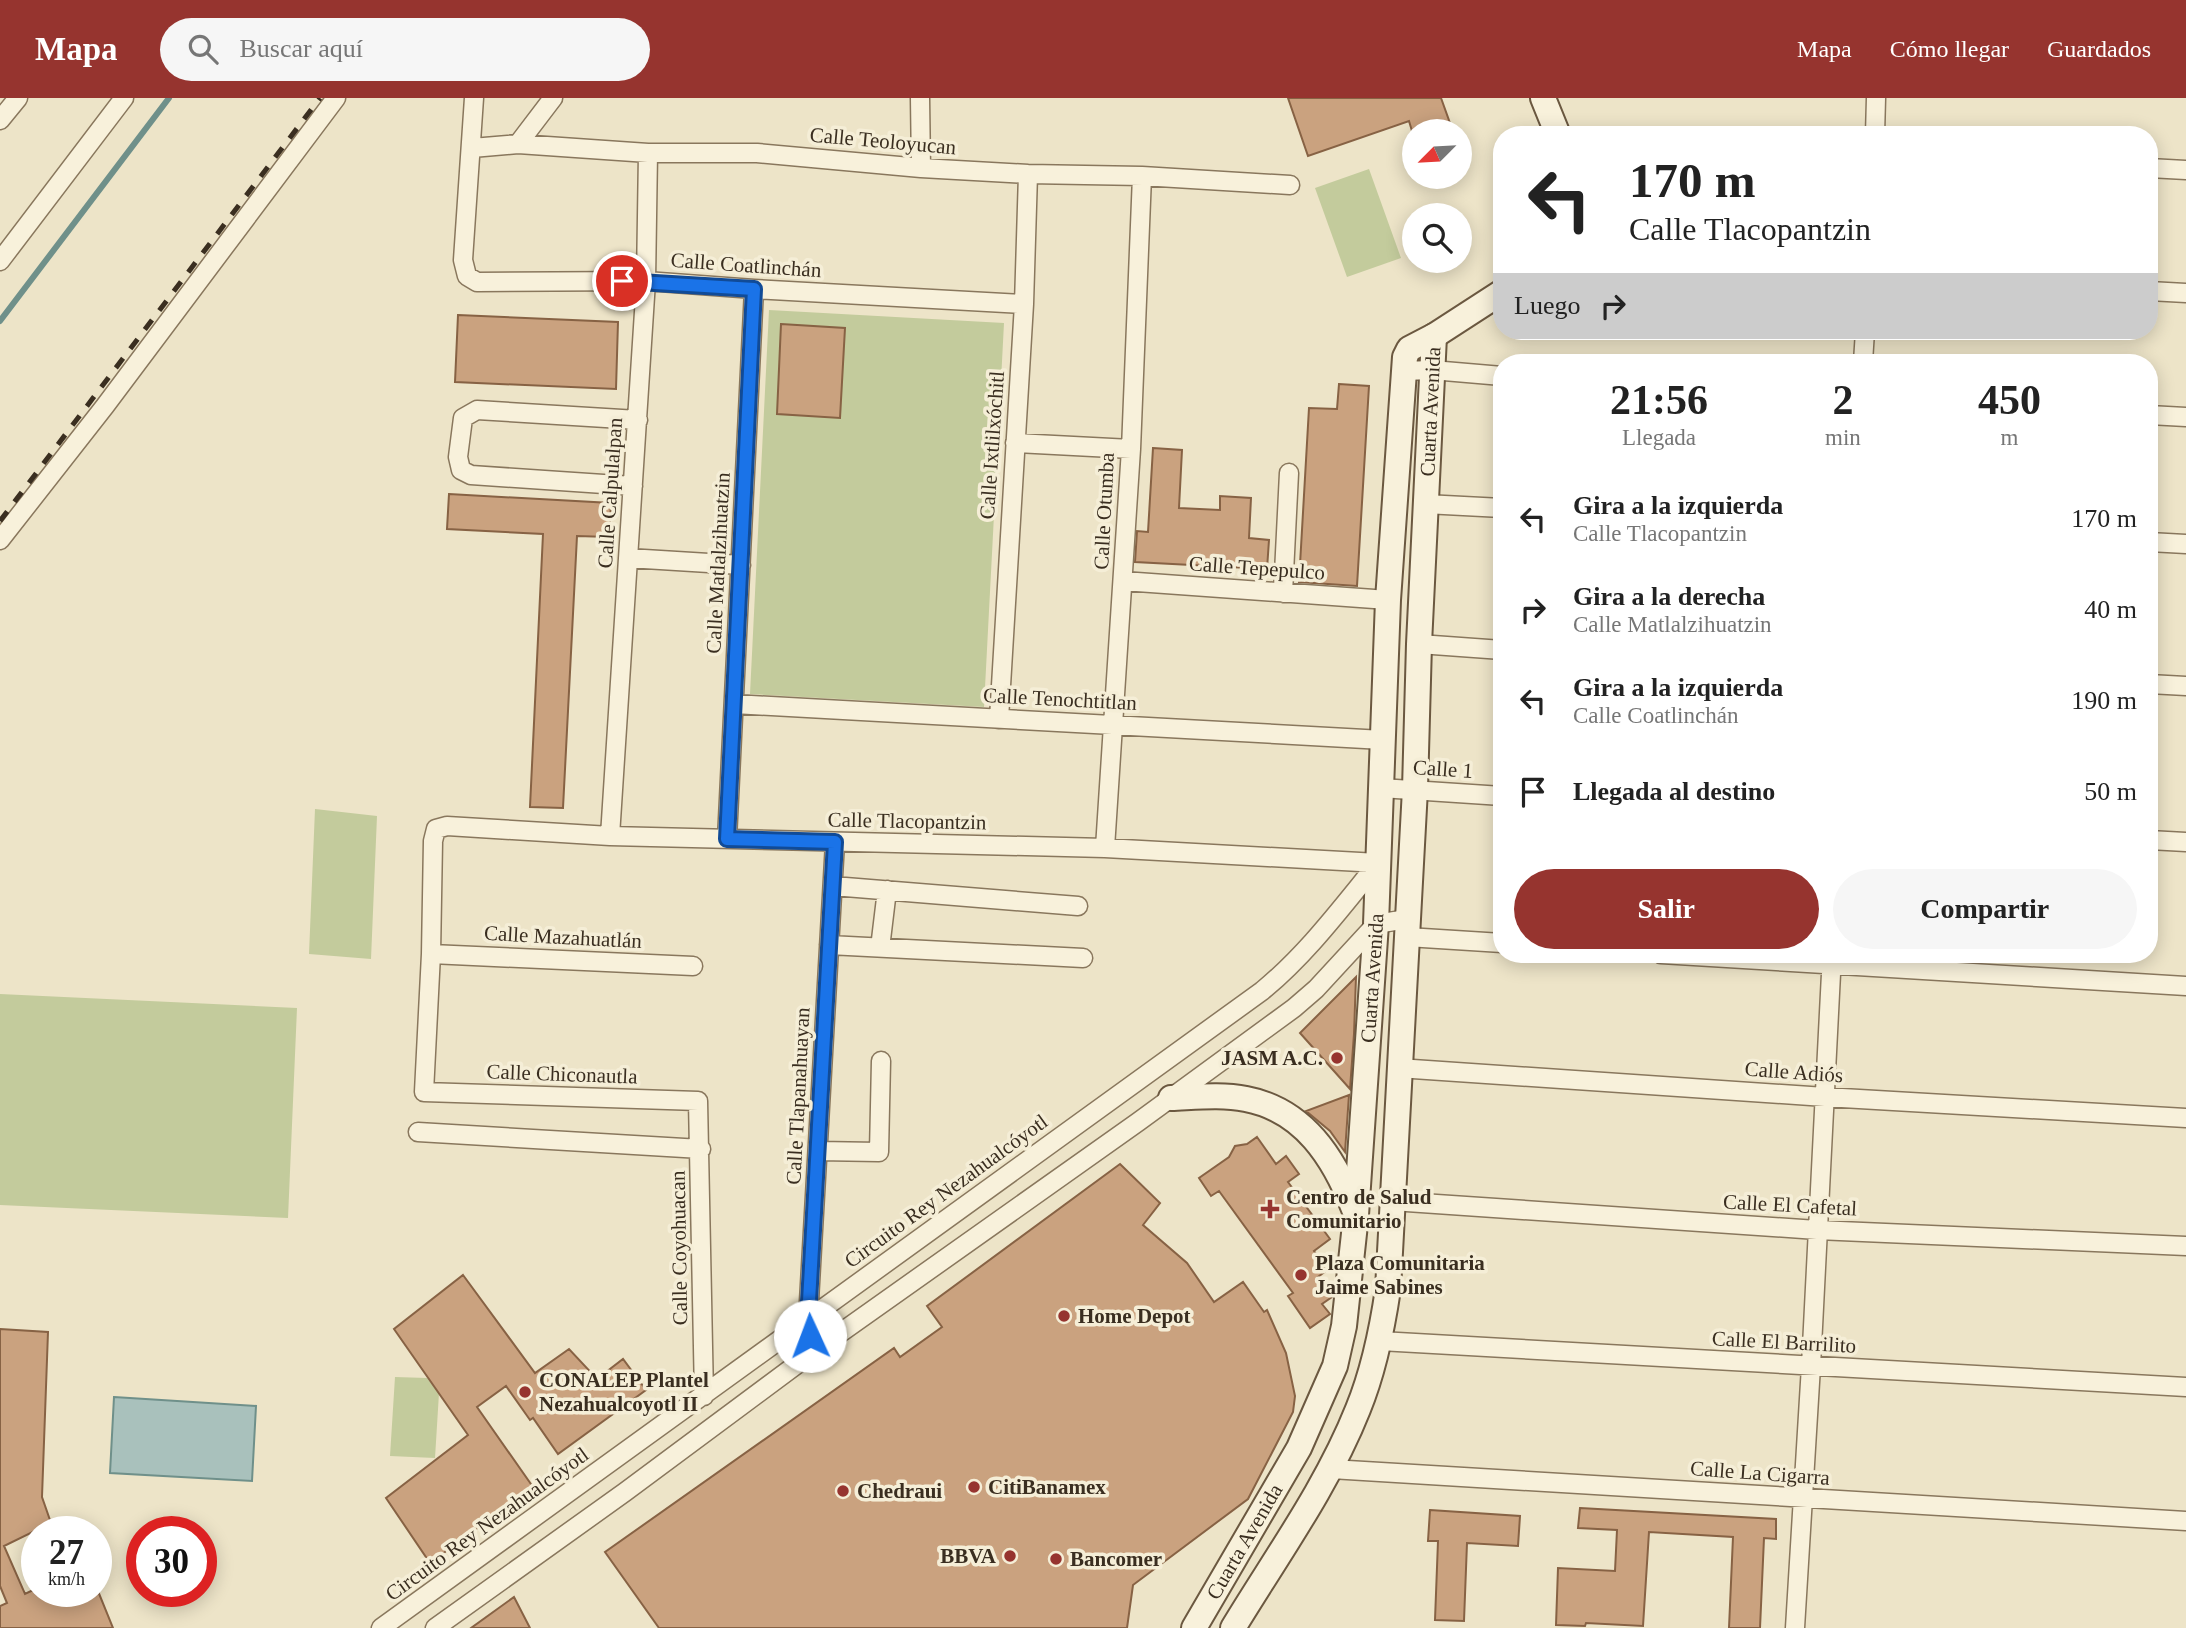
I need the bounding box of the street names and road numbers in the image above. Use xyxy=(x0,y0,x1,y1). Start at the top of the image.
street label: Calle Teoloyucan xyxy=(809,123,958,159)
street label: Calle Coatlinchán xyxy=(670,248,823,282)
street label: Cuarta Avenida xyxy=(1415,346,1445,477)
street label: Calle Ixtlilxóchitl xyxy=(975,370,1009,520)
street label: Calle Calpulalpan xyxy=(593,416,627,569)
street label: Calle Otumba xyxy=(1089,451,1119,570)
street label: Calle Matlalzihuatzin xyxy=(701,471,735,654)
street label: Calle Tepepulco xyxy=(1188,551,1326,585)
street label: Calle Tenochtitlan xyxy=(983,683,1138,715)
street label: Calle 1 xyxy=(1412,755,1474,783)
street label: Calle Tlacopantzin xyxy=(827,808,987,834)
street label: Cuarta Avenida xyxy=(1356,912,1388,1044)
street label: Calle Mazahuatlán xyxy=(483,921,643,953)
street label: Calle Tlapanahuayan xyxy=(781,1006,815,1185)
street label: Calle Adiós xyxy=(1744,1057,1844,1087)
street label: Calle Chiconautla xyxy=(486,1059,639,1089)
street label: Circuito Rey Nezahualcóyotl xyxy=(840,1109,1052,1273)
street label: Calle Coyohuacan xyxy=(666,1170,692,1325)
street label: Calle El Cafetal xyxy=(1722,1190,1858,1221)
street label: Calle El Barrilito xyxy=(1711,1326,1857,1358)
street label: Circuito Rey Nezahualcóyotl xyxy=(381,1442,593,1606)
street label: Calle La Cigarra xyxy=(1689,1456,1831,1490)
street label: Cuarta Avenida xyxy=(1201,1479,1288,1604)

